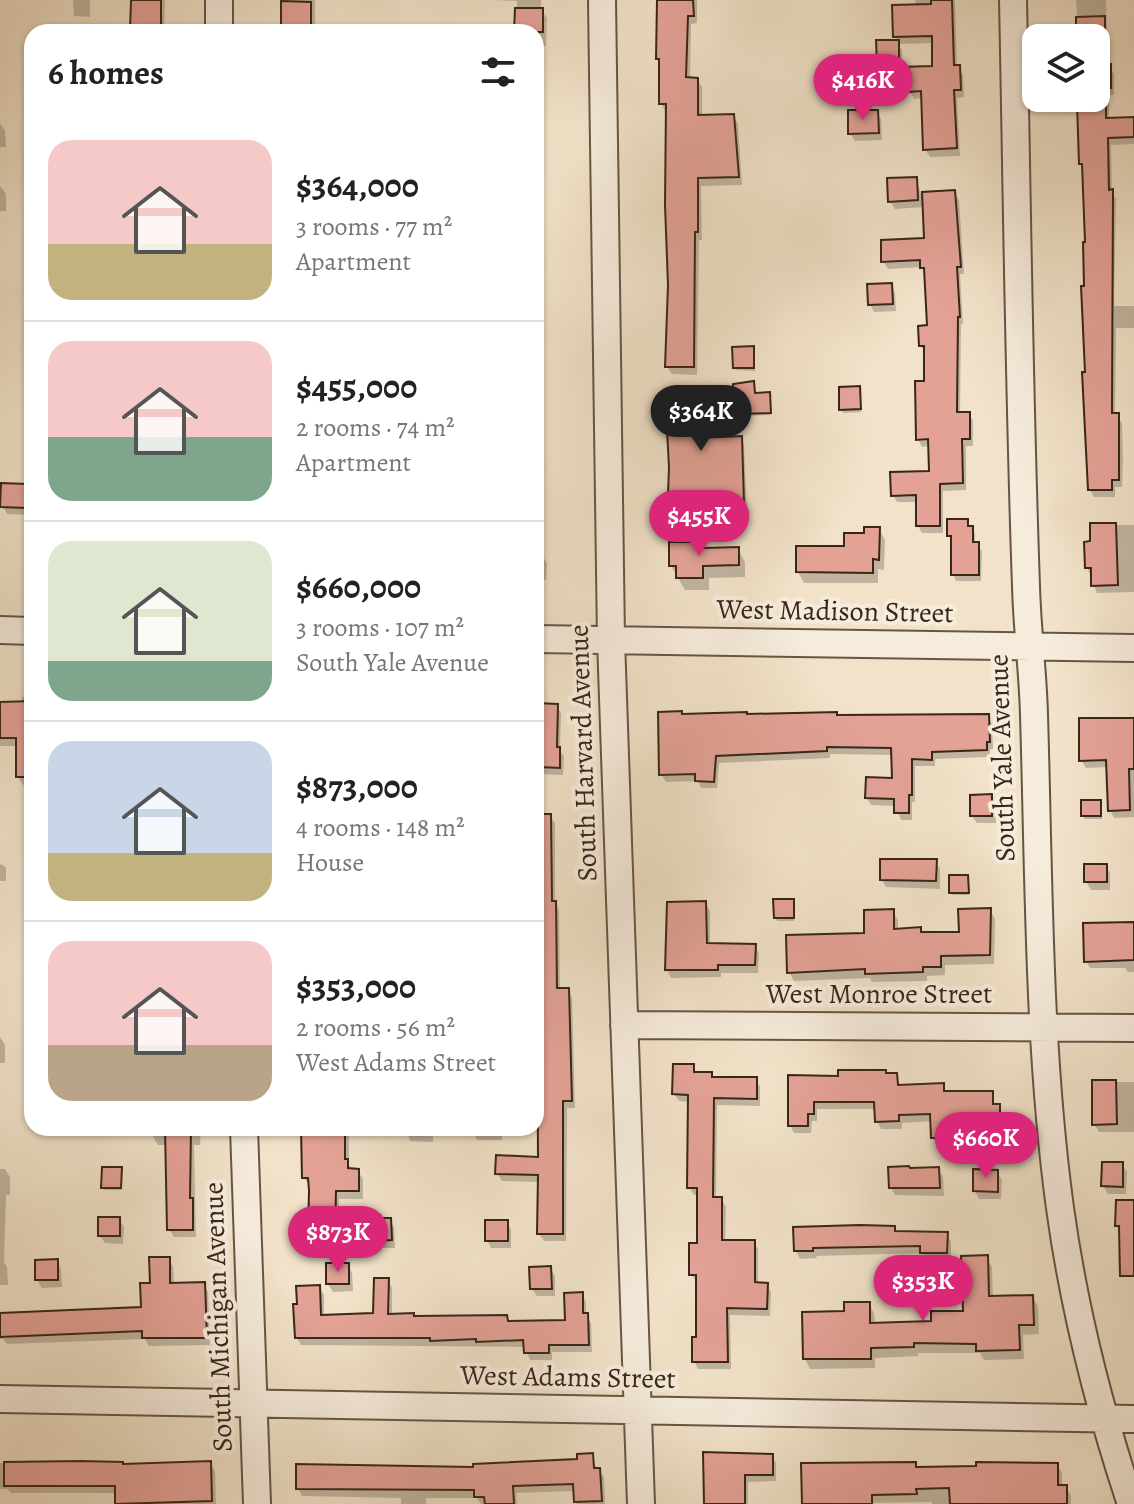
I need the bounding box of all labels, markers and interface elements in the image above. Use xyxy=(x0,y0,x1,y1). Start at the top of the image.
map controls xyxy=(1022,24,1110,112)
button: layers xyxy=(1022,24,1110,112)
text: 6 homes xyxy=(48,49,164,96)
icon: filters xyxy=(476,50,520,94)
pin: $416K xyxy=(807,54,919,122)
text: $416K xyxy=(832,62,894,97)
text: $364,000 xyxy=(296,162,419,209)
icon: home xyxy=(112,172,208,268)
text: 3 rooms · 77 m² xyxy=(296,209,452,244)
text: Apartment xyxy=(296,244,411,279)
text: $455,000 xyxy=(296,363,417,410)
icon: home xyxy=(112,373,208,469)
pin: $364K xyxy=(645,385,757,453)
text: $364K xyxy=(669,393,733,428)
text: 2 rooms · 74 m² xyxy=(296,410,455,445)
text: Apartment xyxy=(296,445,411,480)
pin: $455K xyxy=(643,490,755,558)
text: $455K xyxy=(667,498,731,533)
text: $660,000 xyxy=(296,563,421,610)
icon: home xyxy=(112,573,208,669)
street label: West Madison Street xyxy=(715,590,954,632)
text: 3 rooms · 107 m² xyxy=(296,610,464,645)
street label: South Harvard Avenue xyxy=(560,624,606,882)
text: South Yale Avenue xyxy=(296,645,489,680)
street label: South Yale Avenue xyxy=(979,653,1025,863)
text: $873,000 xyxy=(296,763,418,810)
icon: home xyxy=(112,773,208,869)
text: 4 rooms · 148 m² xyxy=(296,810,465,845)
text: House xyxy=(296,845,364,880)
text: $353,000 xyxy=(296,963,416,1010)
icon: home xyxy=(112,973,208,1069)
street label: West Monroe Street xyxy=(765,975,992,1013)
text: 2 rooms · 56 m² xyxy=(296,1010,455,1045)
text: West Adams Street xyxy=(296,1045,496,1080)
pin: $660K xyxy=(930,1112,1042,1180)
text: $660K xyxy=(953,1120,1019,1155)
street label: South Michigan Avenue xyxy=(194,1181,242,1453)
pin: $873K xyxy=(282,1206,394,1274)
text: $873K xyxy=(306,1214,370,1249)
pin: $353K xyxy=(867,1255,979,1323)
text: $353K xyxy=(892,1263,954,1298)
street label: West Adams Street xyxy=(459,1356,676,1398)

